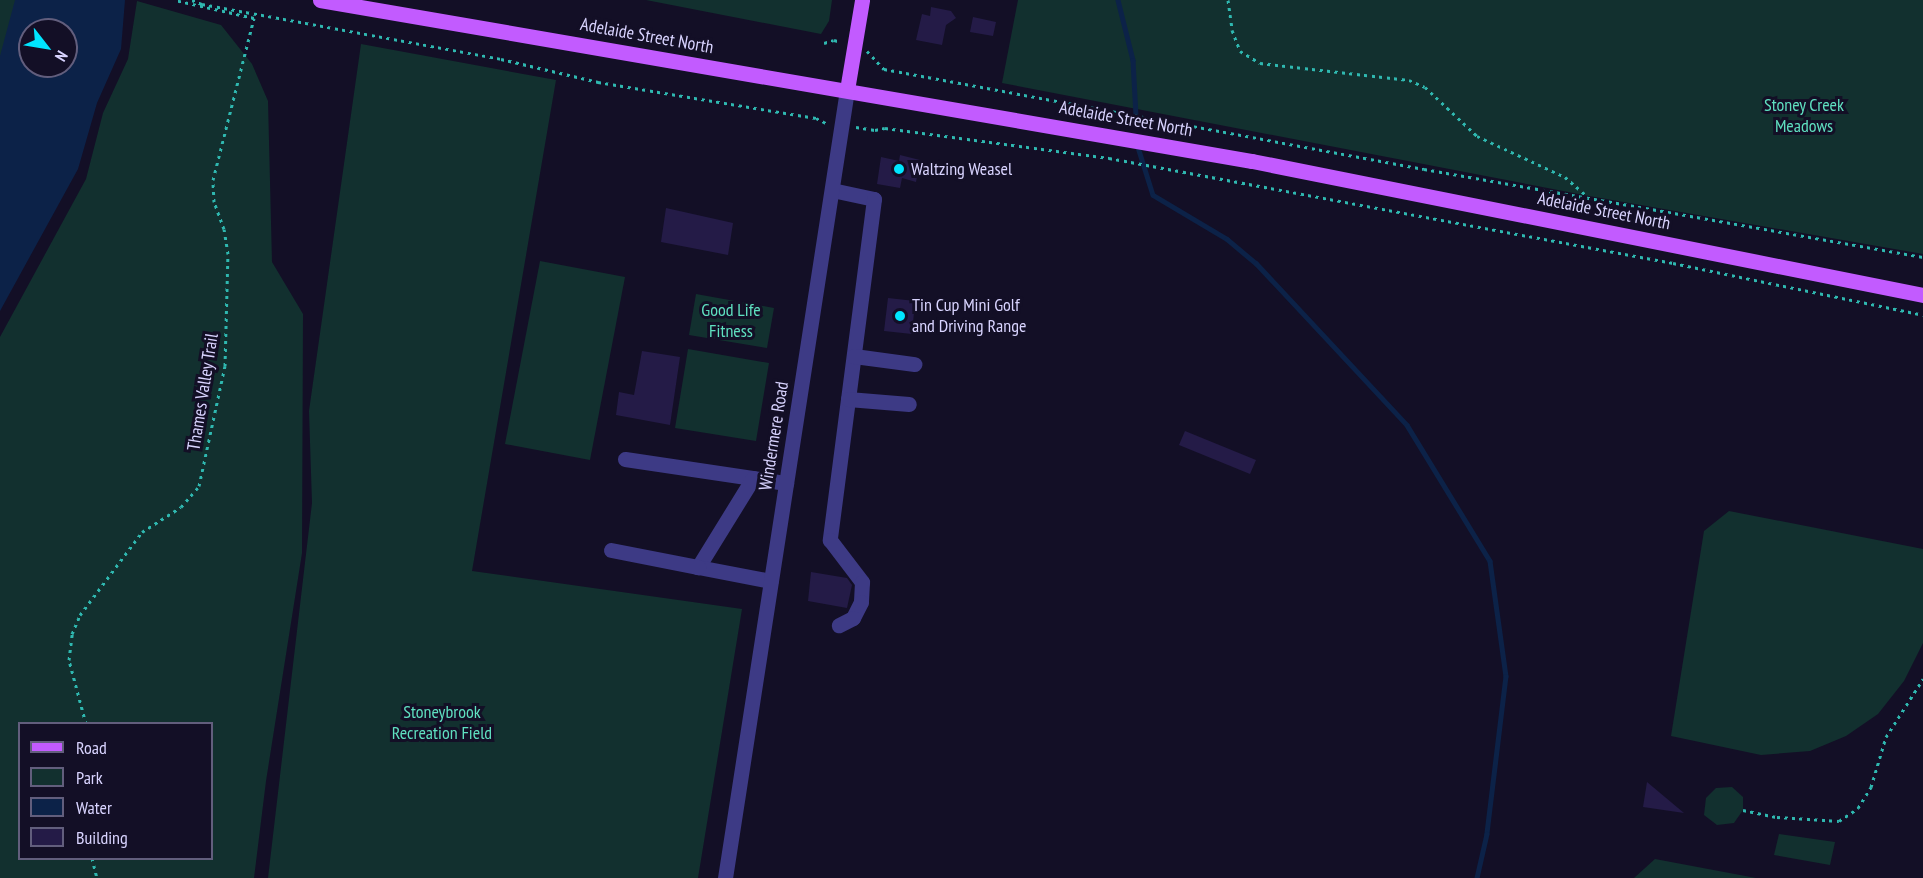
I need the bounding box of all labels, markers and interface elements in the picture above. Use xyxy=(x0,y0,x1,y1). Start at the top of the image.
street label: Adelaide Street North xyxy=(579,14,715,58)
north arrow xyxy=(18,18,78,78)
text: N xyxy=(51,47,73,65)
park label: Stoney Creek Meadows xyxy=(1764,95,1844,138)
street label: Adelaide Street North xyxy=(1058,97,1194,141)
place label: Waltzing Weasel xyxy=(911,158,1013,180)
marker: Waltzing Weasel xyxy=(892,162,906,176)
street label: Adelaide Street North xyxy=(1536,188,1672,234)
place label: Tin Cup Mini Golf and Driving Range xyxy=(912,295,1026,338)
park label: Good Life Fitness xyxy=(701,300,761,342)
marker: Tin Cup Mini Golf and Driving Range xyxy=(893,309,907,323)
street label: Thames Valley Trail xyxy=(183,331,223,453)
street label: Windermere Road xyxy=(755,380,793,492)
park label: Stoneybrook Recreation Field xyxy=(392,702,492,744)
legend xyxy=(18,722,213,860)
text: Road xyxy=(76,736,107,759)
text: Park xyxy=(76,766,103,789)
text: Water xyxy=(76,796,112,819)
text: Building xyxy=(76,826,128,849)

